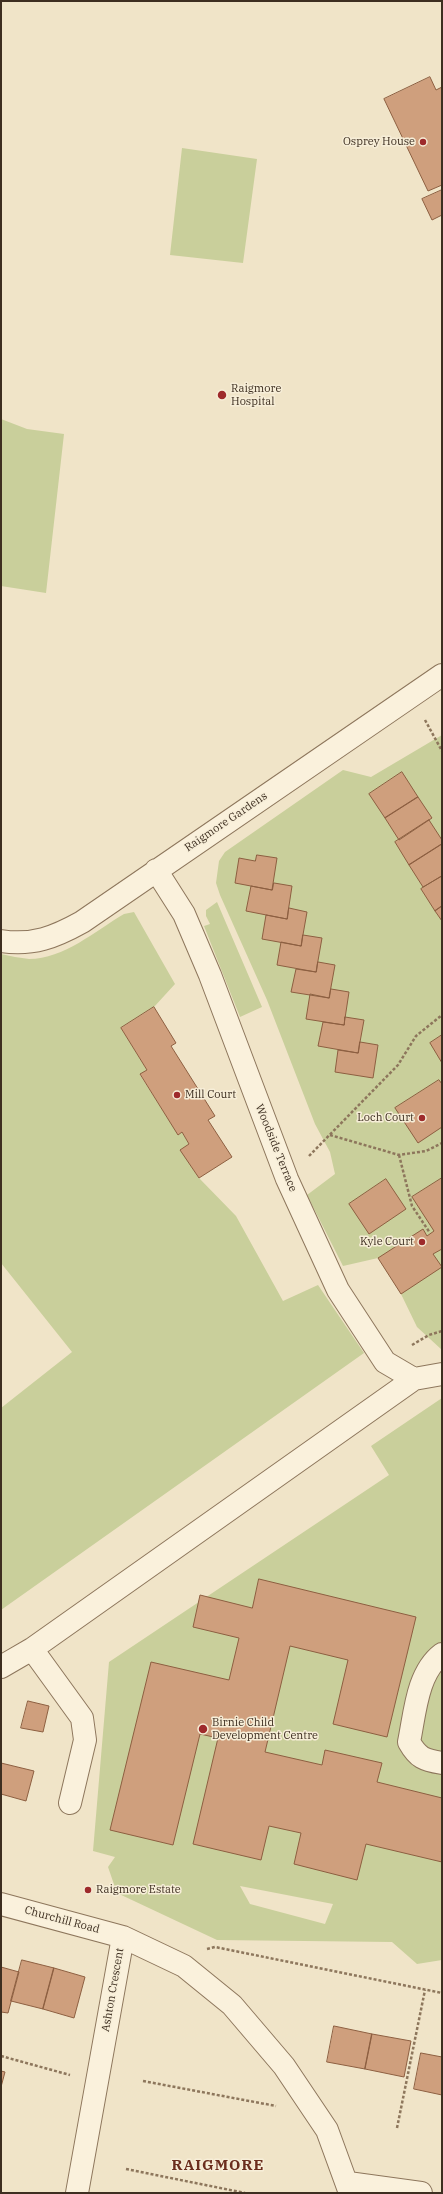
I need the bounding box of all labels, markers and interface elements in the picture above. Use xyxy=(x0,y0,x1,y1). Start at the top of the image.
place label: Osprey House xyxy=(343,135,415,149)
marker: Osprey House xyxy=(418,137,428,147)
place label: Raigmore Hospital xyxy=(231,382,281,408)
marker: Raigmore Hospital xyxy=(216,389,228,401)
street label: Raigmore Gardens xyxy=(182,789,270,855)
place label: Mill Court xyxy=(185,1088,236,1102)
marker: Mill Court xyxy=(172,1090,182,1100)
street label: Woodside Terrace xyxy=(252,1102,300,1194)
place label: Loch Court xyxy=(357,1111,414,1125)
marker: Loch Court xyxy=(417,1113,427,1123)
place label: Kyle Court xyxy=(360,1235,414,1249)
marker: Kyle Court xyxy=(417,1237,427,1247)
place label: Birnie Child Development Centre xyxy=(212,1716,318,1742)
marker: Birnie Child Development Centre xyxy=(197,1723,209,1735)
place label: Raigmore Estate xyxy=(96,1883,181,1897)
marker: Raigmore Estate xyxy=(83,1885,93,1895)
street label: Churchill Road xyxy=(23,1904,101,1936)
street label: Ashton Crescent xyxy=(99,1947,127,2033)
district label: RAIGMORE xyxy=(172,2157,264,2175)

